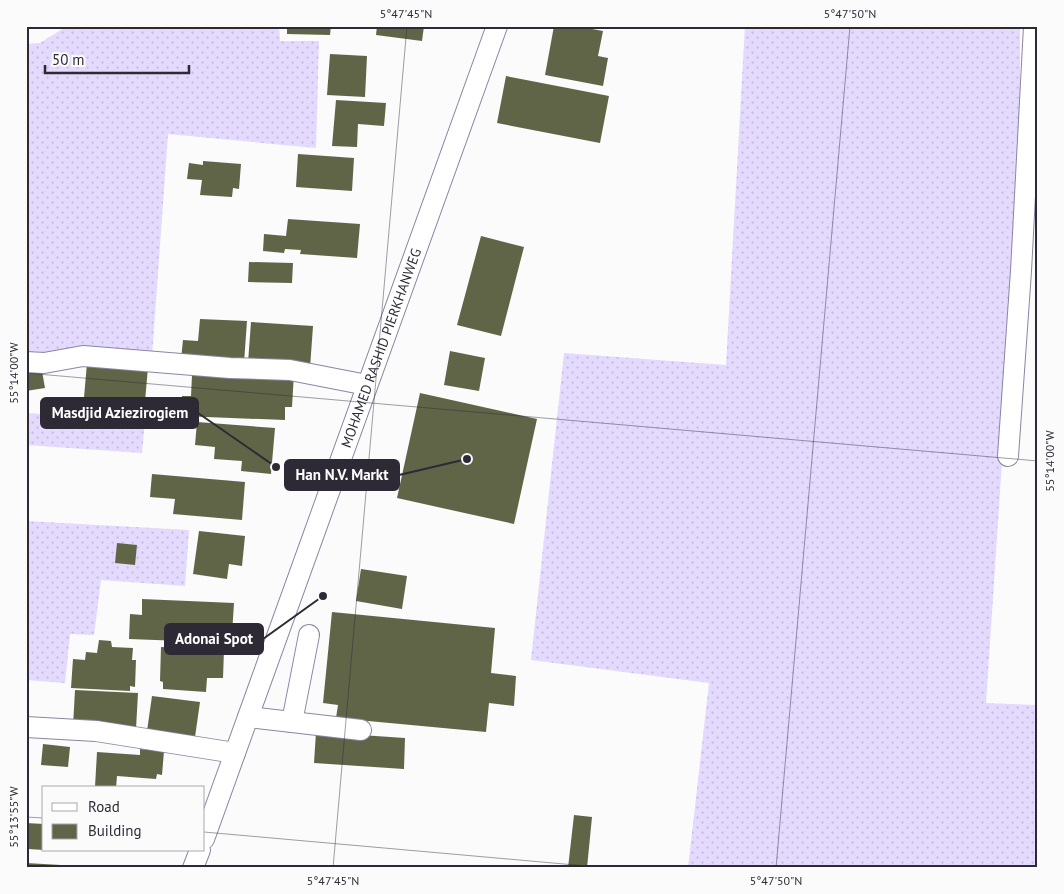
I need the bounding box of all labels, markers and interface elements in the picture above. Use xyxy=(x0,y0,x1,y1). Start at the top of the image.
text: 5°47'45"N xyxy=(380,6,432,21)
text: 5°47'50"N xyxy=(824,6,876,21)
scale bar xyxy=(45,42,189,74)
text: 50 m xyxy=(52,50,85,69)
street label: MOHAMED RASHID PIERKHANWEG xyxy=(337,246,425,450)
text: 55°14'00"W xyxy=(6,342,21,404)
callout: Masdjid Aziezirogiem xyxy=(41,398,198,428)
text: Masdjid Aziezirogiem xyxy=(52,403,188,422)
text: 55°14'00"W xyxy=(1042,430,1057,492)
callout: Han N.V. Markt xyxy=(285,460,399,490)
text: Han N.V. Markt xyxy=(296,465,389,484)
callout: Adonai Spot xyxy=(165,624,263,654)
text: Adonai Spot xyxy=(175,629,254,648)
text: 55°13'55"W xyxy=(6,786,21,848)
legend xyxy=(42,786,205,852)
text: Road xyxy=(88,797,120,816)
text: Building xyxy=(88,821,142,840)
text: 5°47'45"N xyxy=(307,873,359,888)
text: 5°47'50"N xyxy=(750,873,802,888)

